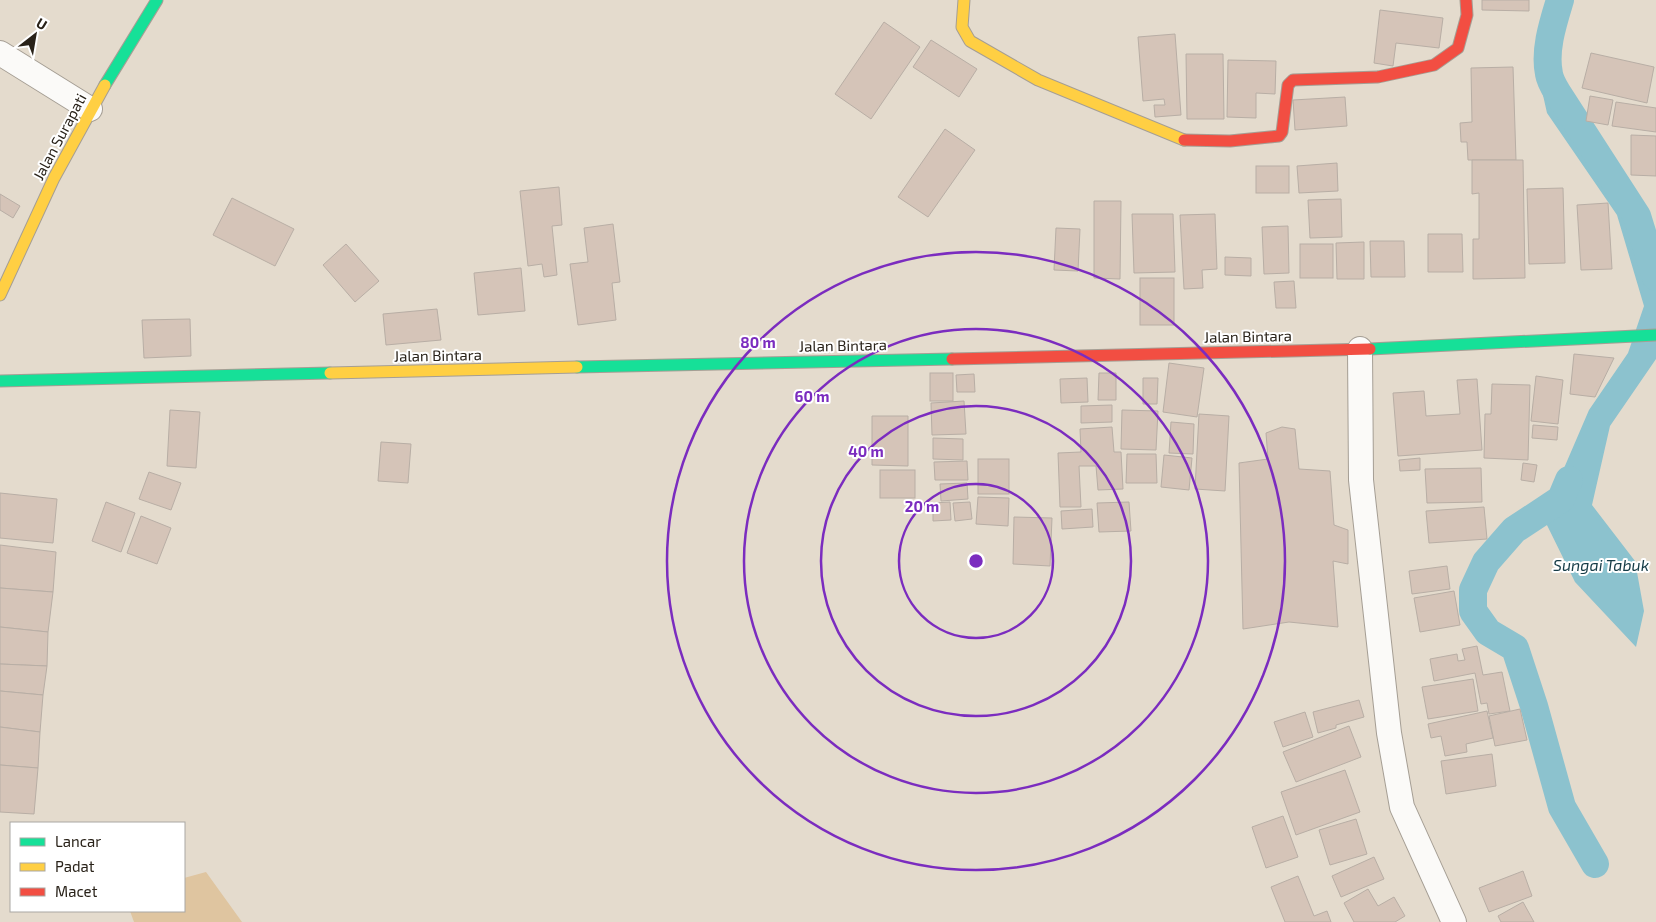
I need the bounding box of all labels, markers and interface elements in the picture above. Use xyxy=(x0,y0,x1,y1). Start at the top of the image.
north arrow xyxy=(10,10,60,60)
text: U xyxy=(33,14,50,33)
street label: Jalan Surapati xyxy=(29,90,90,183)
street label: Jalan Bintara xyxy=(1204,326,1292,346)
text: 80 m xyxy=(740,333,776,351)
street label: Jalan Bintara xyxy=(799,335,887,355)
street label: Jalan Bintara xyxy=(394,345,482,365)
text: 60 m xyxy=(795,387,829,405)
text: 40 m xyxy=(848,442,884,460)
text: 20 m xyxy=(905,497,939,515)
centre of rings xyxy=(967,552,985,570)
water label: Sungai Tabuk xyxy=(1553,555,1649,574)
legend xyxy=(10,822,185,912)
text: Lancar xyxy=(55,832,101,850)
text: Padat xyxy=(55,857,95,875)
text: Macet xyxy=(55,882,98,900)

